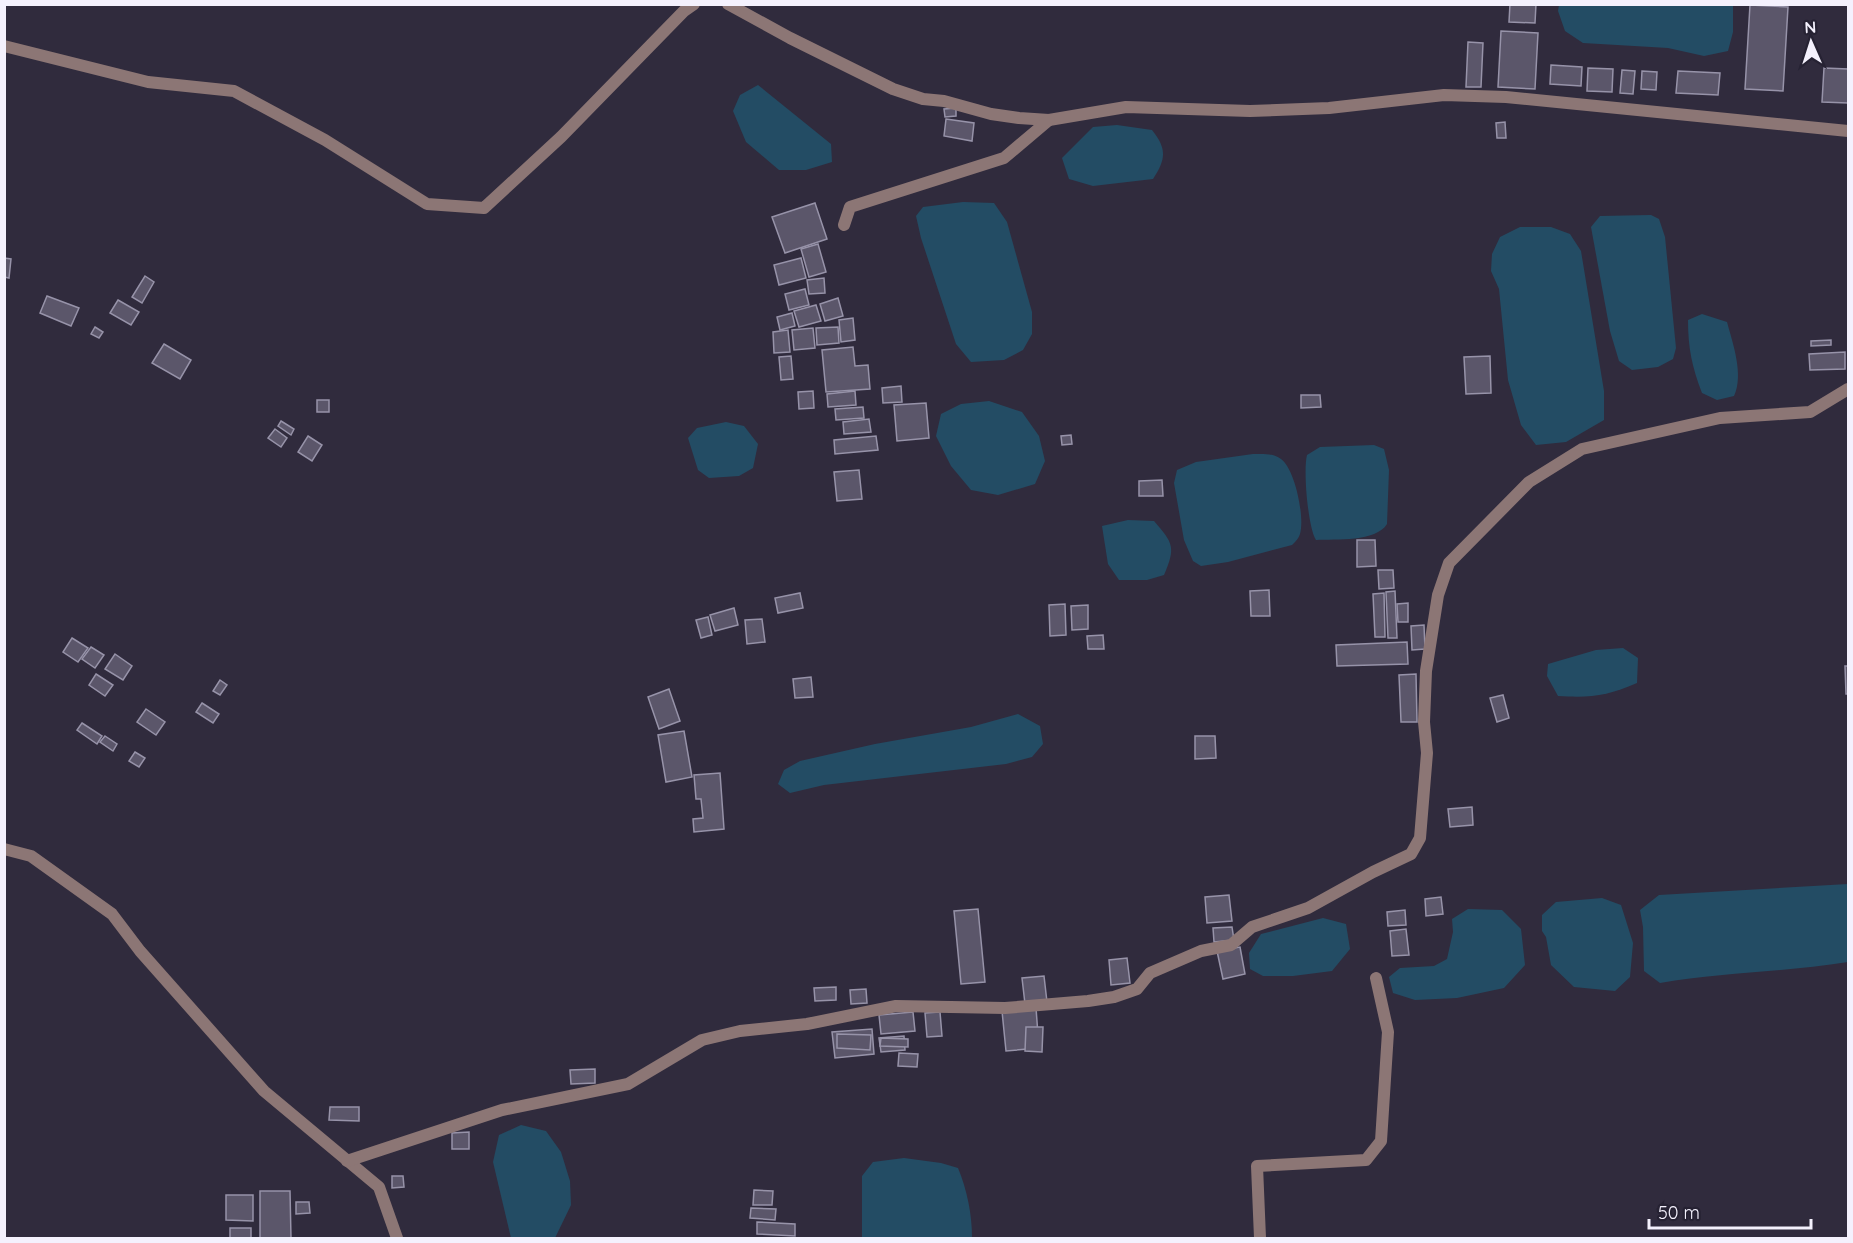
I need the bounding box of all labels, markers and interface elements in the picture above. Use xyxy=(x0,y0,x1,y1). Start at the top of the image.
north arrow xyxy=(1781,12,1841,72)
text: N xyxy=(1804,17,1817,37)
scale bar xyxy=(1649,1192,1811,1230)
text: 50 m xyxy=(1658,1201,1700,1224)

